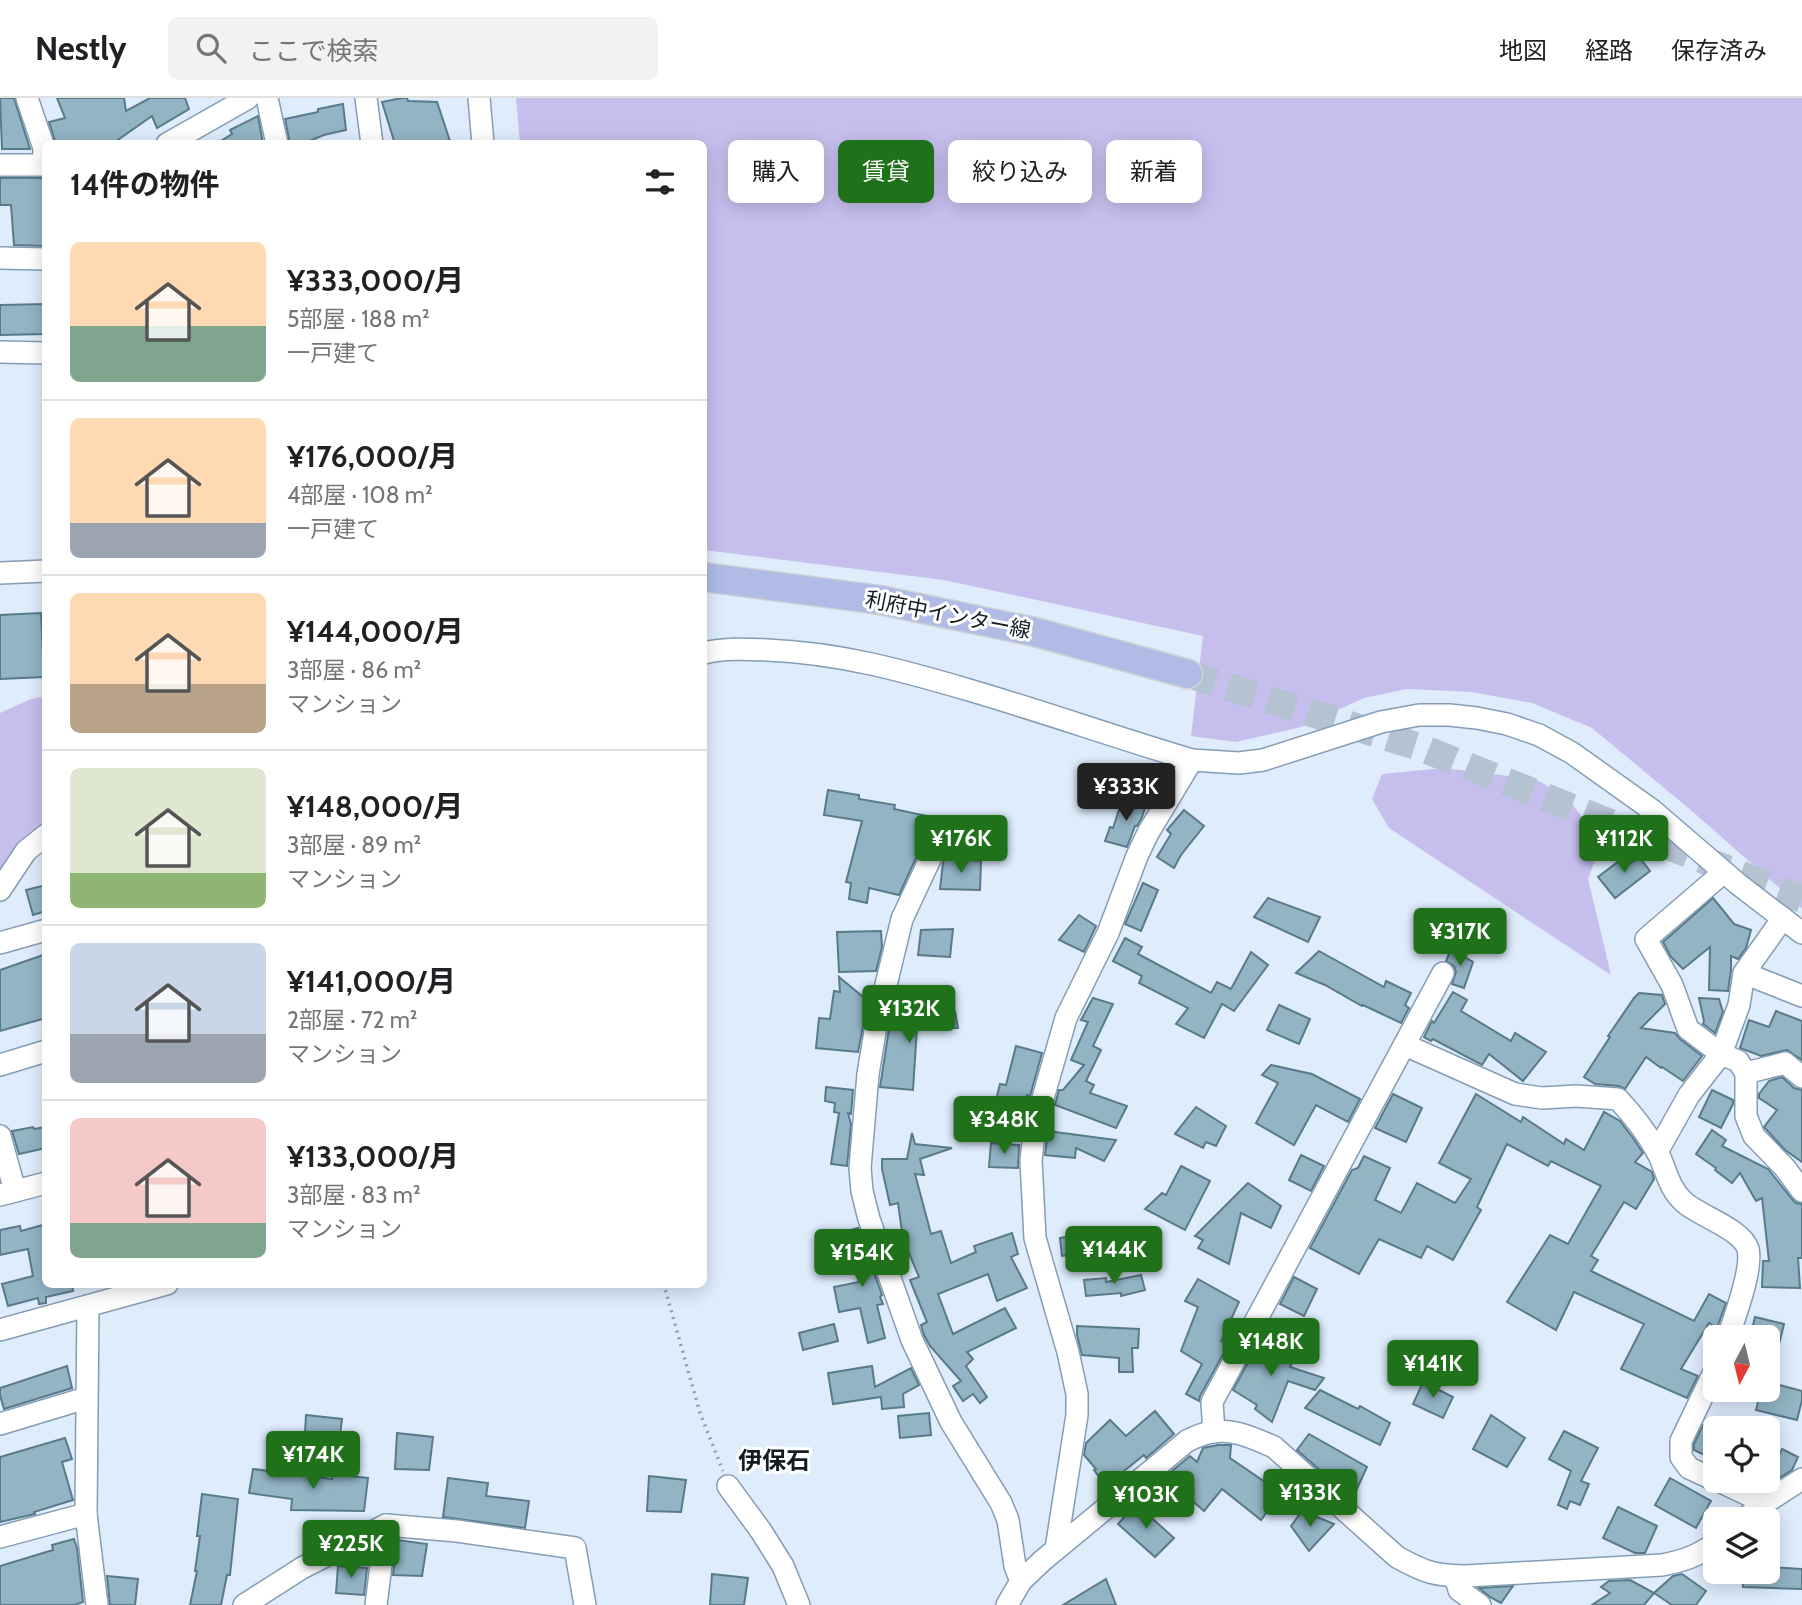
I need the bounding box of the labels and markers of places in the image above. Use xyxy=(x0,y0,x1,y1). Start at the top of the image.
pin: ¥333K xyxy=(1077,764,1175,823)
pin: ¥176K xyxy=(912,816,1010,875)
pin: ¥112K xyxy=(1575,816,1673,875)
pin: ¥317K xyxy=(1411,908,1509,968)
pin: ¥132K xyxy=(860,986,958,1045)
pin: ¥348K xyxy=(955,1096,1053,1156)
pin: ¥144K xyxy=(1065,1226,1163,1286)
pin: ¥154K xyxy=(813,1230,911,1289)
pin: ¥148K xyxy=(1222,1318,1320,1378)
pin: ¥141K xyxy=(1384,1340,1482,1400)
pin: ¥174K xyxy=(264,1432,362,1491)
pin: ¥133K xyxy=(1261,1470,1359,1529)
pin: ¥103K xyxy=(1097,1472,1195,1531)
pin: ¥225K xyxy=(302,1520,400,1580)

